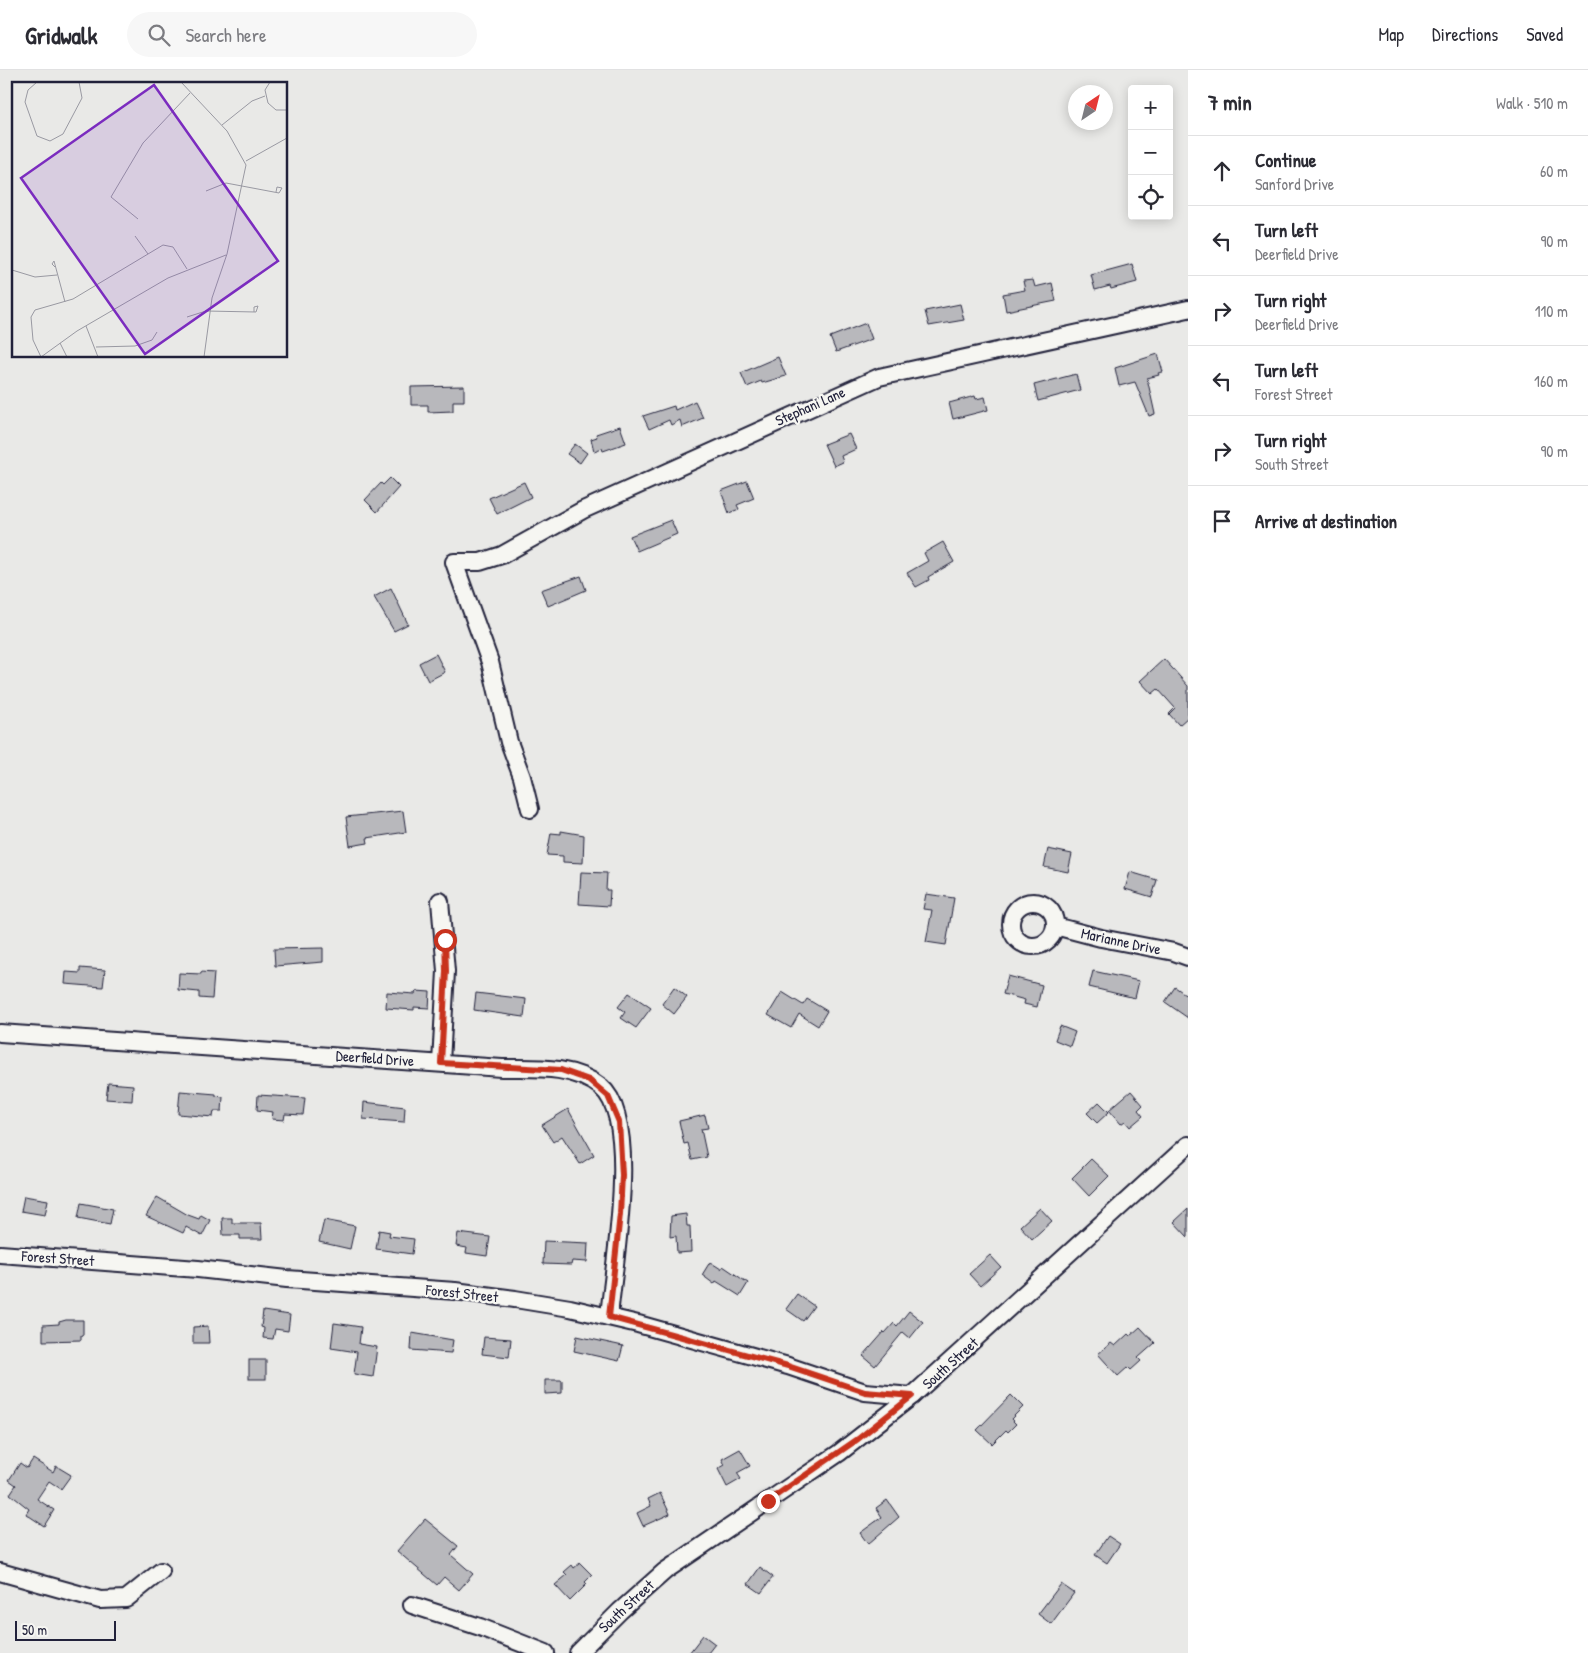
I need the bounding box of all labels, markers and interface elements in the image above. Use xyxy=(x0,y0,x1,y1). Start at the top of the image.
search box xyxy=(127,12,477,57)
text: Gridwalk xyxy=(25,19,97,51)
icon: search xyxy=(145,21,173,49)
text: Search here xyxy=(185,22,267,48)
text: Map xyxy=(1379,22,1404,47)
text: Directions xyxy=(1432,22,1498,47)
text: Saved xyxy=(1526,22,1563,47)
inset map xyxy=(12,82,288,358)
north arrow xyxy=(1068,85,1113,130)
map controls xyxy=(1128,85,1173,220)
button: + xyxy=(1128,85,1173,130)
text: 7 min xyxy=(1208,88,1252,117)
text: Walk · 510 m xyxy=(1496,92,1568,114)
button: − xyxy=(1128,130,1173,175)
text: Continue xyxy=(1255,147,1316,173)
icon: ahead xyxy=(1208,157,1236,185)
text: 60 m xyxy=(1540,160,1568,182)
text: Sanford Drive xyxy=(1255,173,1334,195)
button: locate xyxy=(1128,175,1173,220)
text: Turn left xyxy=(1255,217,1318,243)
icon: left xyxy=(1208,227,1236,255)
text: 90 m xyxy=(1540,230,1568,252)
text: Deerfield Drive xyxy=(1255,243,1339,265)
text: Turn right xyxy=(1255,287,1326,313)
icon: right xyxy=(1208,297,1236,325)
text: 110 m xyxy=(1535,300,1568,322)
text: Deerfield Drive xyxy=(1255,313,1339,335)
text: Turn left xyxy=(1255,357,1318,383)
icon: left xyxy=(1208,367,1236,395)
text: 160 m xyxy=(1534,370,1568,392)
street label: Stephani Lane xyxy=(772,381,848,431)
text: Forest Street xyxy=(1255,383,1333,405)
text: Turn right xyxy=(1255,427,1326,453)
icon: right xyxy=(1208,437,1236,465)
text: 90 m xyxy=(1540,440,1568,462)
text: South Street xyxy=(1255,453,1328,475)
icon: arrive xyxy=(1208,507,1236,535)
text: Arrive at destination xyxy=(1255,508,1397,534)
street label: Marianne Drive xyxy=(1079,922,1163,960)
route start xyxy=(434,929,457,952)
street label: Deerfield Drive xyxy=(335,1045,415,1071)
street label: Forest Street xyxy=(20,1245,96,1271)
street label: Forest Street xyxy=(424,1279,500,1307)
street label: South Street xyxy=(917,1332,983,1394)
route end xyxy=(757,1490,780,1513)
street label: South Street xyxy=(594,1574,659,1637)
scale bar xyxy=(15,1618,116,1641)
text: 50 m xyxy=(22,1620,47,1639)

